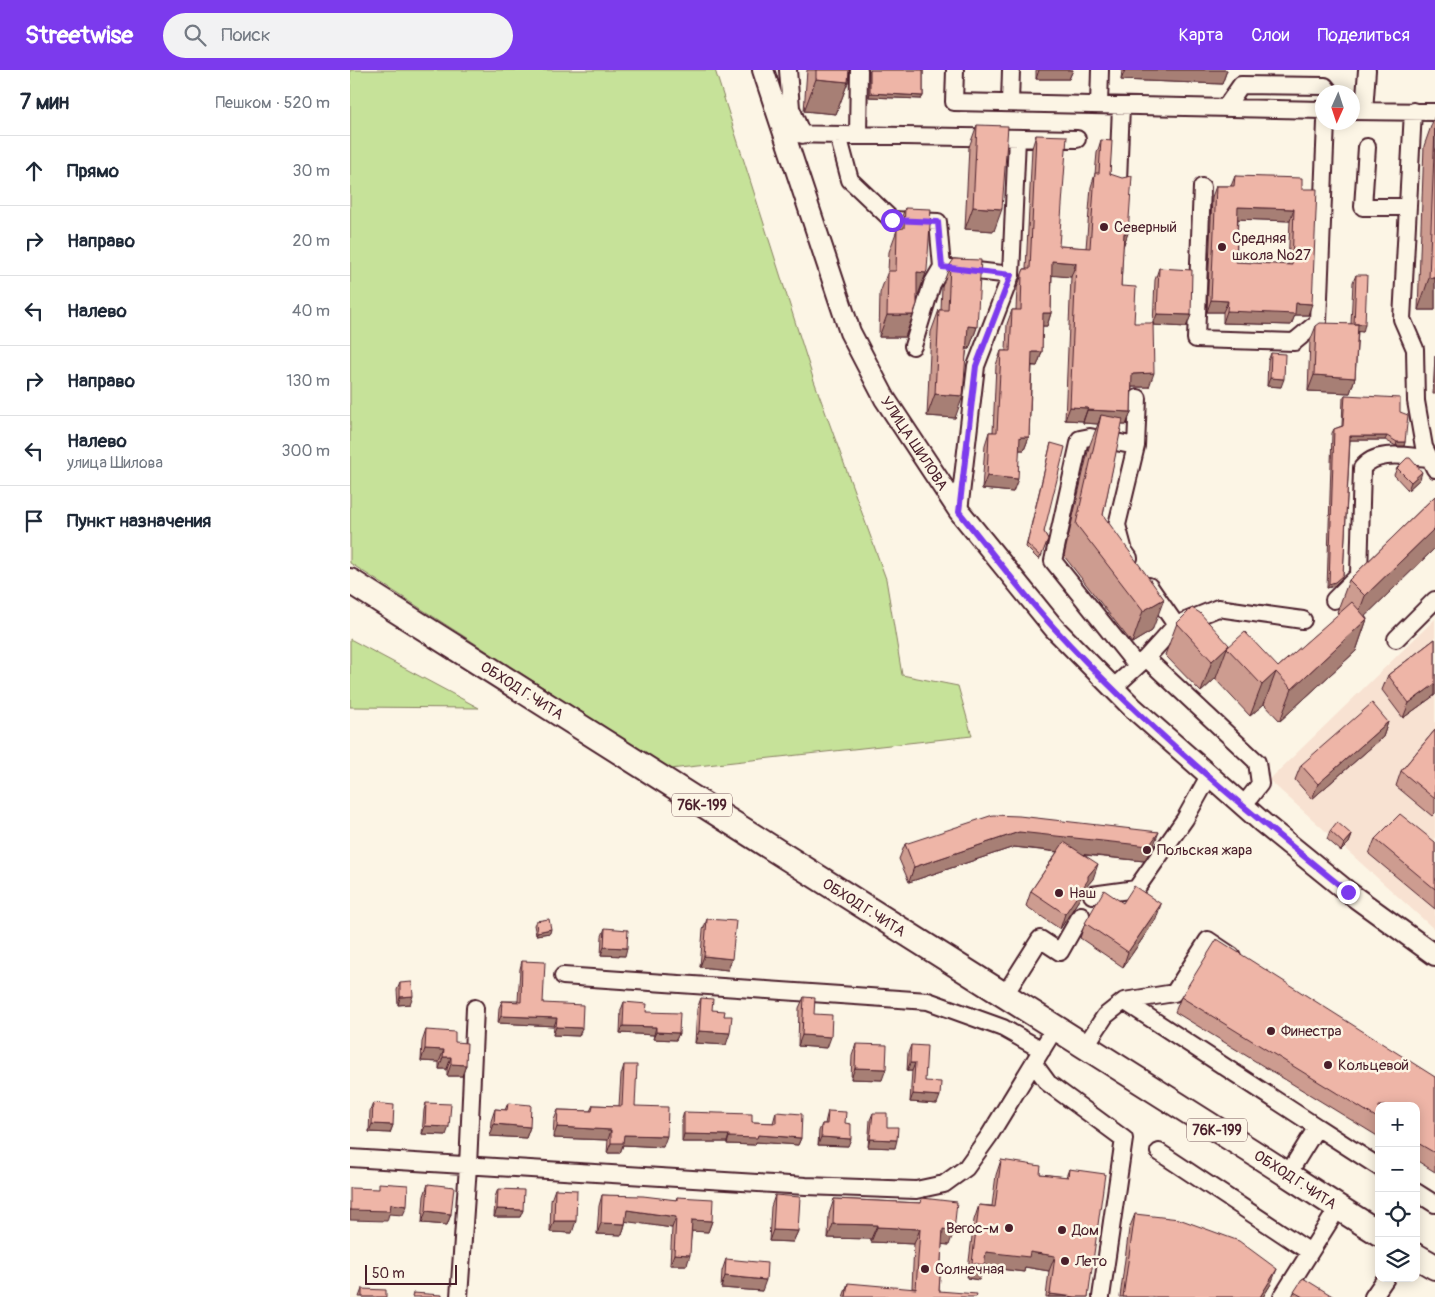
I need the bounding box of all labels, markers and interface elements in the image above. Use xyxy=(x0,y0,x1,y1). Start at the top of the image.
search box xyxy=(163,13,513,58)
text: Streetwise xyxy=(25,21,133,50)
icon: search xyxy=(181,21,209,49)
text: Поиск xyxy=(221,23,271,47)
text: Карта xyxy=(1179,24,1223,47)
text: Слои xyxy=(1251,24,1289,47)
text: Поделиться xyxy=(1317,24,1410,47)
north arrow xyxy=(1315,85,1360,130)
text: 7 мин xyxy=(20,89,69,116)
text: Пешком · 520 m xyxy=(215,93,330,113)
icon: ahead xyxy=(20,157,48,185)
text: Прямо xyxy=(67,159,119,183)
text: 30 m xyxy=(292,161,330,181)
route start xyxy=(881,209,904,232)
place label: Северный xyxy=(1114,218,1177,237)
marker: Северный xyxy=(1098,221,1110,233)
icon: right xyxy=(20,227,48,255)
text: Направо xyxy=(67,229,135,253)
place label: Средняя школа №27 xyxy=(1232,229,1311,265)
text: 20 m xyxy=(292,231,330,251)
marker: Средняя школа №27 xyxy=(1216,241,1228,253)
icon: left xyxy=(20,297,48,325)
text: Налево xyxy=(67,299,127,323)
text: 40 m xyxy=(292,301,330,321)
icon: right xyxy=(20,367,48,395)
text: Направо xyxy=(67,369,135,393)
text: 130 m xyxy=(286,371,330,391)
street label: УЛИЦА ШИЛОВА xyxy=(876,393,952,494)
text: Налево xyxy=(67,429,127,453)
icon: left xyxy=(20,437,48,465)
text: 300 m xyxy=(282,441,330,461)
text: улица Шилова xyxy=(67,453,163,473)
icon: arrive xyxy=(20,507,48,535)
text: Пункт назначения xyxy=(67,509,211,533)
street label: ОБХОД Г.ЧИТА xyxy=(477,657,567,724)
road number: 76К-199 xyxy=(672,794,732,816)
place label: Польская жара xyxy=(1157,841,1252,860)
marker: Польская жара xyxy=(1141,844,1153,856)
street label: ОБХОД Г.ЧИТА xyxy=(819,874,909,941)
route end xyxy=(1337,881,1360,904)
place label: Наш xyxy=(1069,884,1096,903)
marker: Наш xyxy=(1053,887,1065,899)
place label: Финестра xyxy=(1281,1022,1342,1041)
marker: Финестра xyxy=(1265,1025,1277,1037)
place label: Кольцевой xyxy=(1338,1056,1409,1075)
marker: Кольцевой xyxy=(1322,1059,1334,1071)
map controls xyxy=(1375,1102,1420,1282)
button: + xyxy=(1375,1102,1420,1147)
road number: 76К-199 xyxy=(1187,1118,1247,1142)
street label: ОБХОД Г.ЧИТА xyxy=(1250,1146,1341,1214)
button: − xyxy=(1375,1147,1420,1192)
button: locate xyxy=(1375,1192,1420,1237)
place label: Вегос-м xyxy=(946,1219,999,1238)
place label: Дом xyxy=(1071,1221,1099,1240)
marker: Вегос-м xyxy=(1003,1222,1015,1234)
marker: Дом xyxy=(1056,1224,1068,1236)
button: layers xyxy=(1375,1237,1420,1282)
place label: Лето xyxy=(1074,1252,1107,1271)
marker: Лето xyxy=(1059,1255,1071,1267)
place label: Солнечная xyxy=(935,1260,1004,1279)
scale bar xyxy=(365,1262,458,1285)
marker: Солнечная xyxy=(919,1263,931,1275)
text: 50 m xyxy=(372,1265,405,1282)

